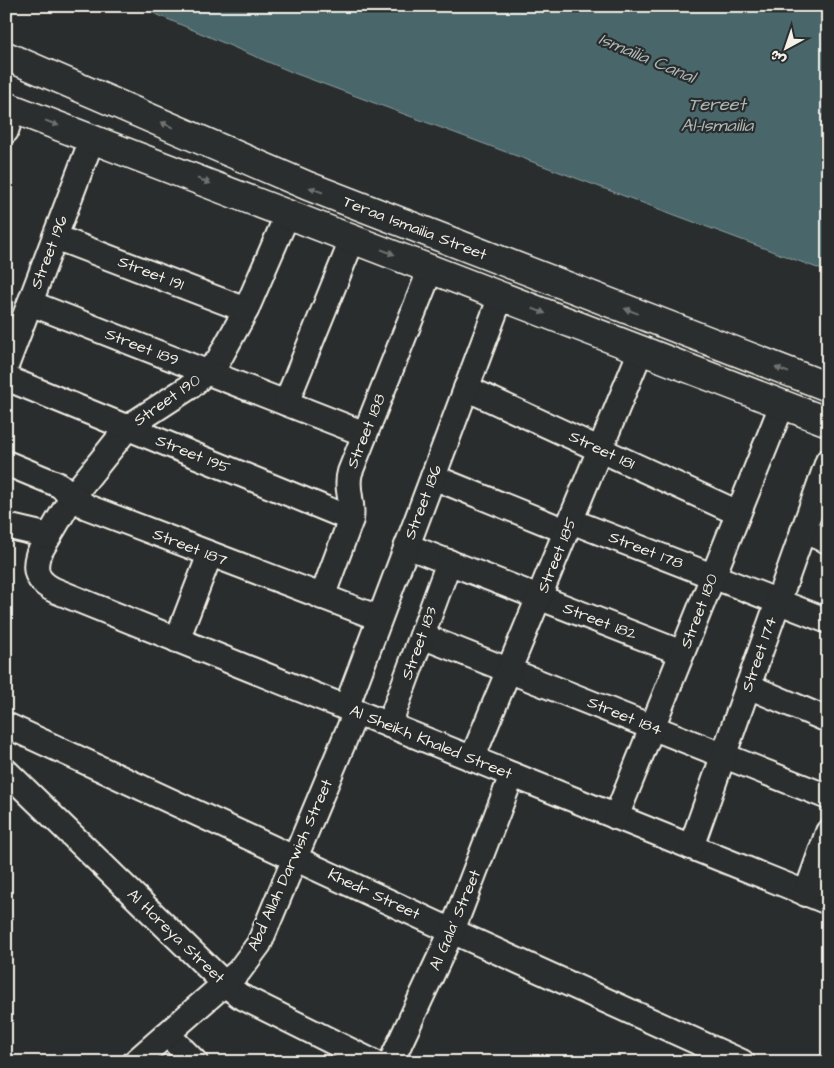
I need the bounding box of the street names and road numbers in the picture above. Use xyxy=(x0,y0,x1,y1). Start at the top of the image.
street label: Teraa Ismailia Street xyxy=(340,190,491,266)
street label: Street 196 xyxy=(25,212,73,292)
street label: Street 191 xyxy=(115,250,187,296)
street label: Street 189 xyxy=(102,323,182,371)
street label: Street 190 xyxy=(129,369,205,431)
street label: Street 188 xyxy=(341,390,391,472)
street label: Street 181 xyxy=(566,425,638,475)
street label: Street 195 xyxy=(153,429,234,479)
street label: Street 186 xyxy=(399,462,447,542)
street label: Street 185 xyxy=(532,513,582,596)
street label: Street 187 xyxy=(150,523,231,571)
street label: Street 178 xyxy=(606,526,686,574)
street label: Street 180 xyxy=(675,571,723,651)
street label: Street 182 xyxy=(560,597,640,645)
street label: Street 183 xyxy=(396,603,442,683)
street label: Street 174 xyxy=(736,613,782,695)
street label: Street 184 xyxy=(584,691,666,741)
street label: Al Sheikh Khaled Street xyxy=(346,699,516,785)
street label: Abd Allah Darwish Street xyxy=(242,775,338,954)
street label: Khedr Street xyxy=(324,863,424,925)
street label: Al Gala' Street xyxy=(424,866,486,974)
street label: Al Horeya Street xyxy=(122,884,230,989)

